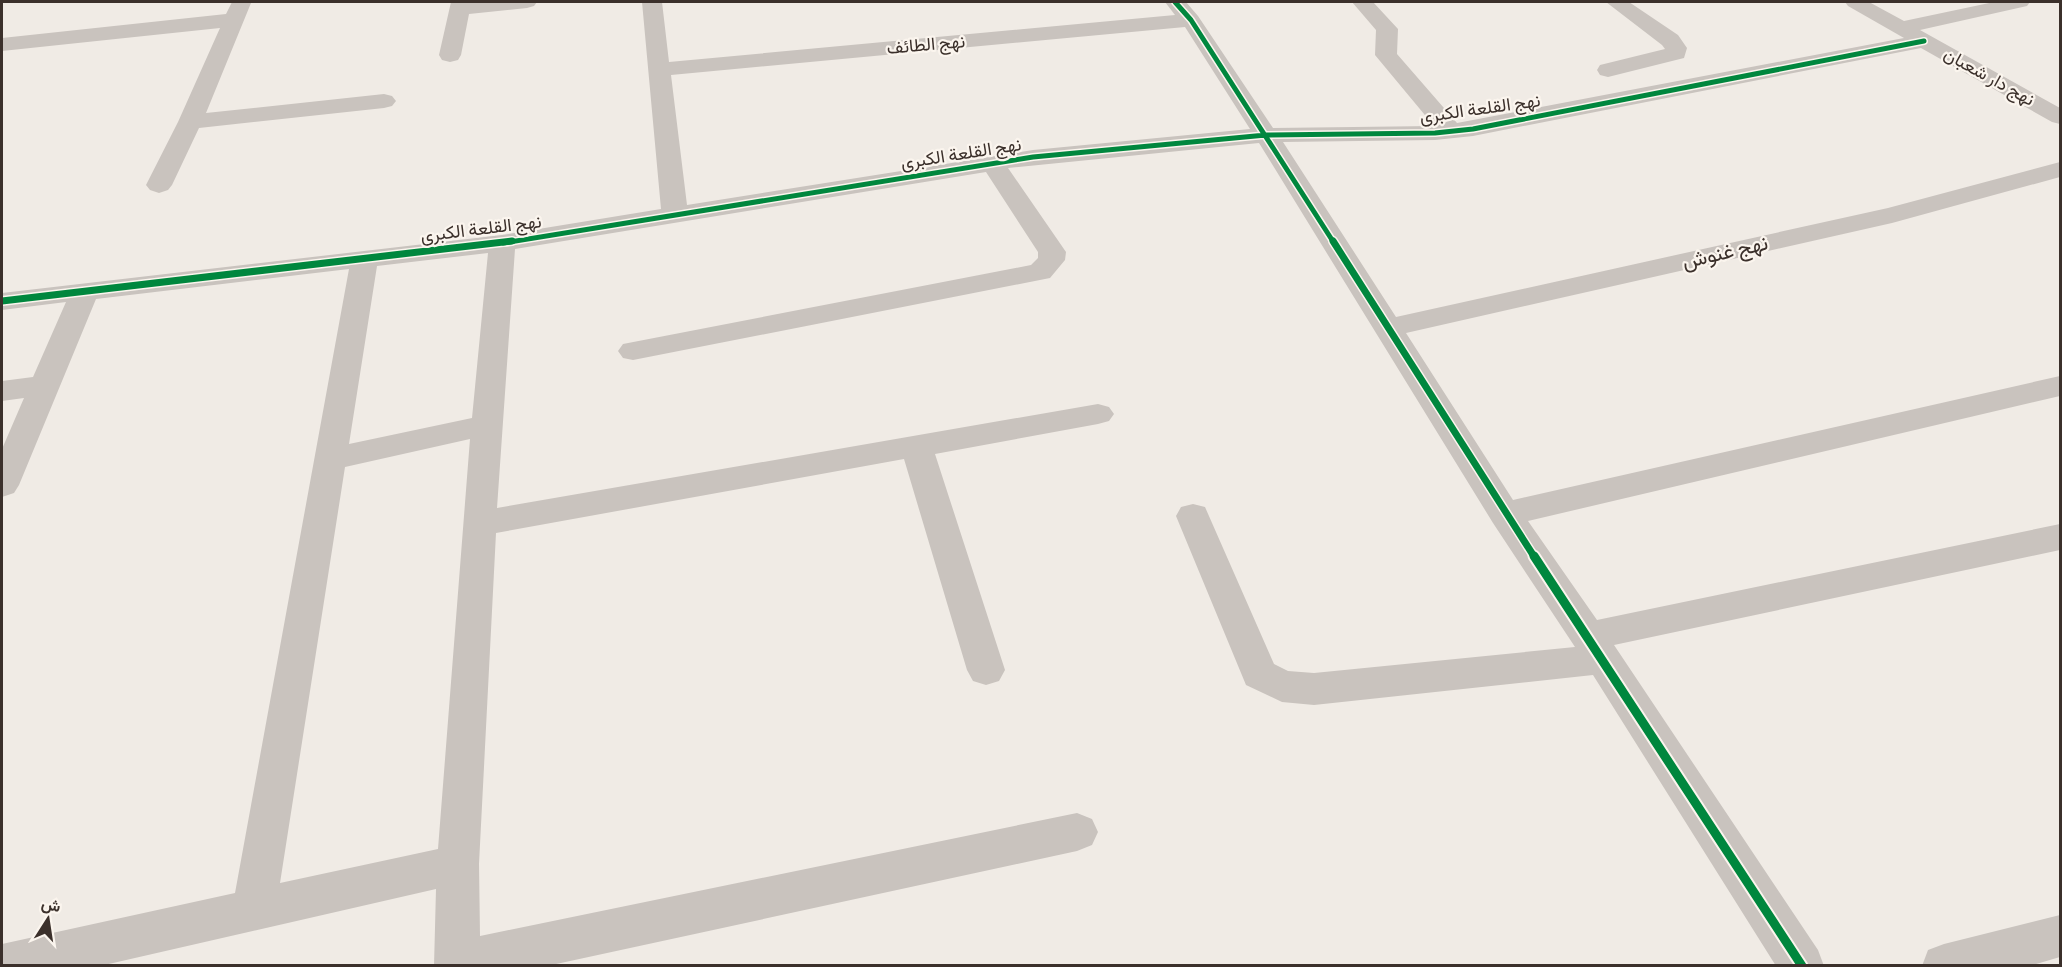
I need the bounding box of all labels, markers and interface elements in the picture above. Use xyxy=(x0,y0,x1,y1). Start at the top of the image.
street label: نهج الطائف xyxy=(886,29,966,61)
street label: نهج دار شعبان xyxy=(1939,42,2039,112)
street label: نهج القلعة الكبرى xyxy=(1418,88,1542,130)
street label: نهج القلعة الكبرى xyxy=(899,132,1023,176)
street label: نهج القلعة الكبرى xyxy=(419,209,543,249)
street label: نهج غنوش xyxy=(1679,228,1771,276)
north arrow xyxy=(18,889,78,949)
text: ش xyxy=(39,893,63,918)

